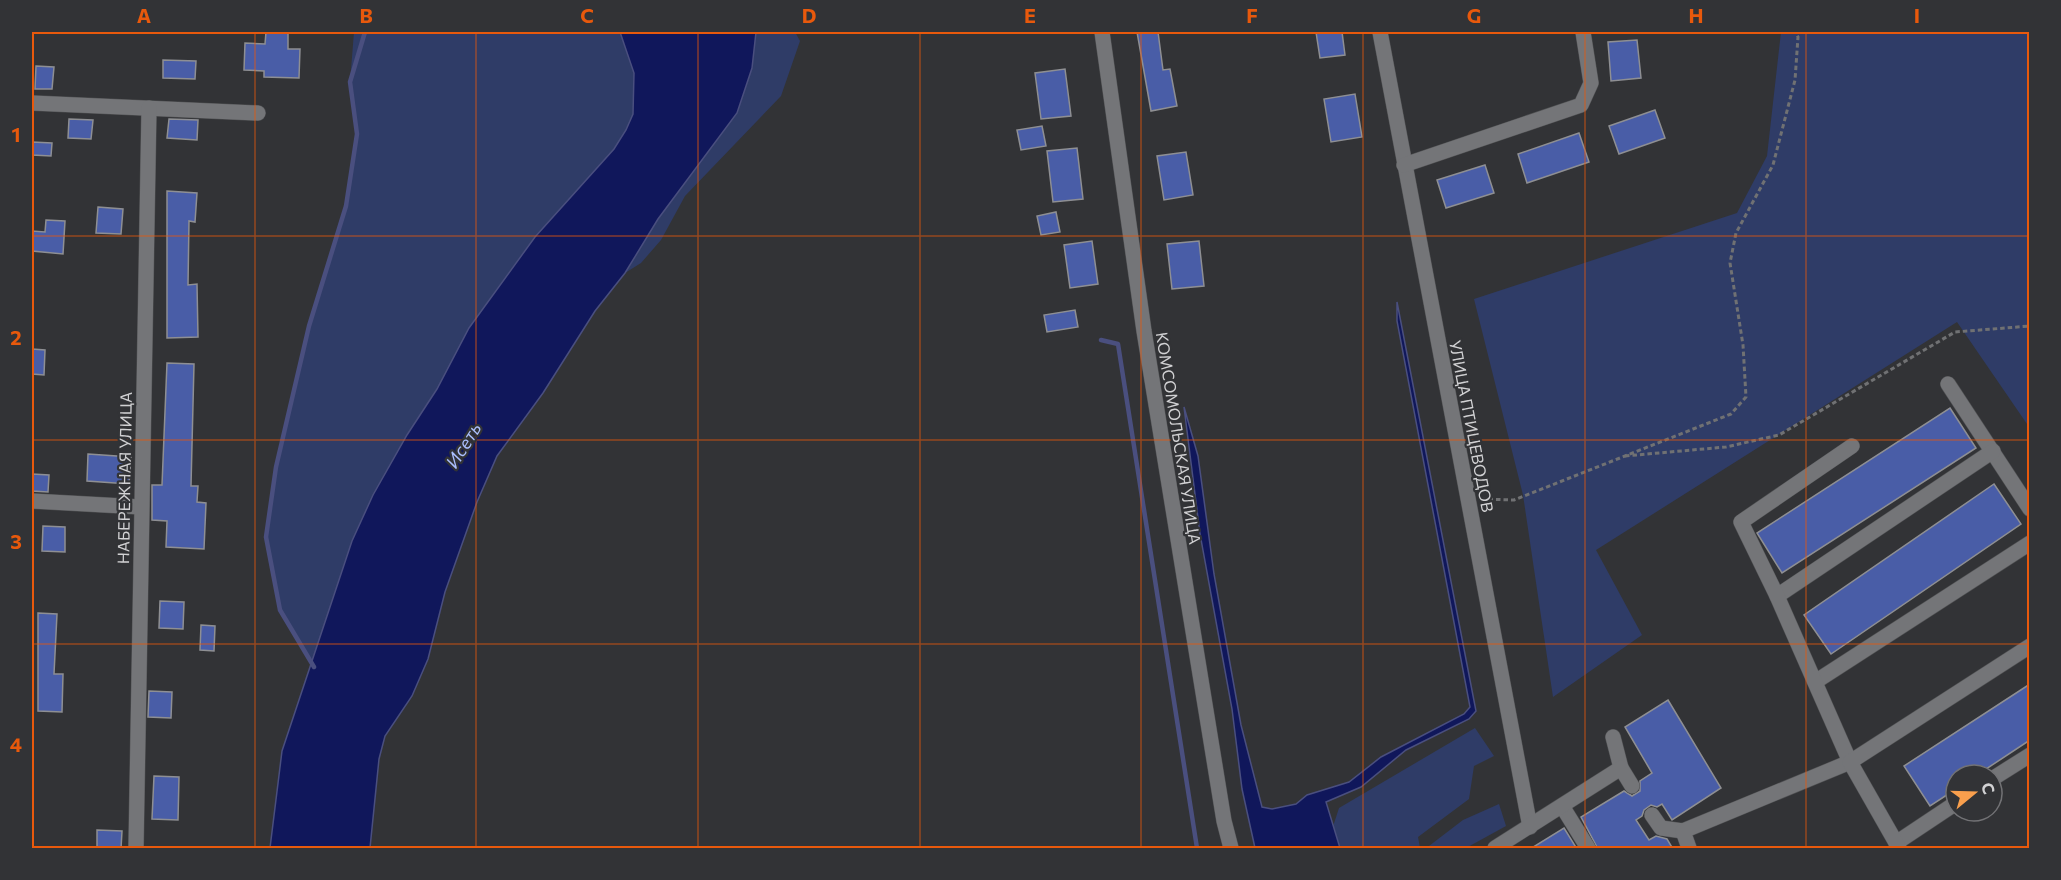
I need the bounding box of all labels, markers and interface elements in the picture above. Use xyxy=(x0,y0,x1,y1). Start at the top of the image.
text: A xyxy=(137,3,151,27)
text: B xyxy=(359,3,373,27)
text: C xyxy=(580,3,594,27)
text: D xyxy=(802,3,816,27)
text: E xyxy=(1024,3,1036,27)
text: F xyxy=(1246,3,1258,27)
text: G xyxy=(1467,3,1481,27)
text: H xyxy=(1689,3,1704,27)
text: I xyxy=(1914,3,1920,27)
text: 1 xyxy=(11,122,21,146)
text: 2 xyxy=(10,325,22,349)
street label: КОМСОМОЛЬСКАЯ УЛИЦА xyxy=(1153,330,1205,546)
street label: УЛИЦА ПТИЦЕВОДОВ xyxy=(1446,338,1498,514)
street label: НАБЕРЕЖНАЯ УЛИЦА xyxy=(113,392,135,564)
water label: Исеть xyxy=(441,418,485,472)
text: 3 xyxy=(10,529,22,553)
text: 4 xyxy=(10,732,22,756)
north arrow xyxy=(1944,763,2004,823)
text: С xyxy=(1978,780,1999,796)

